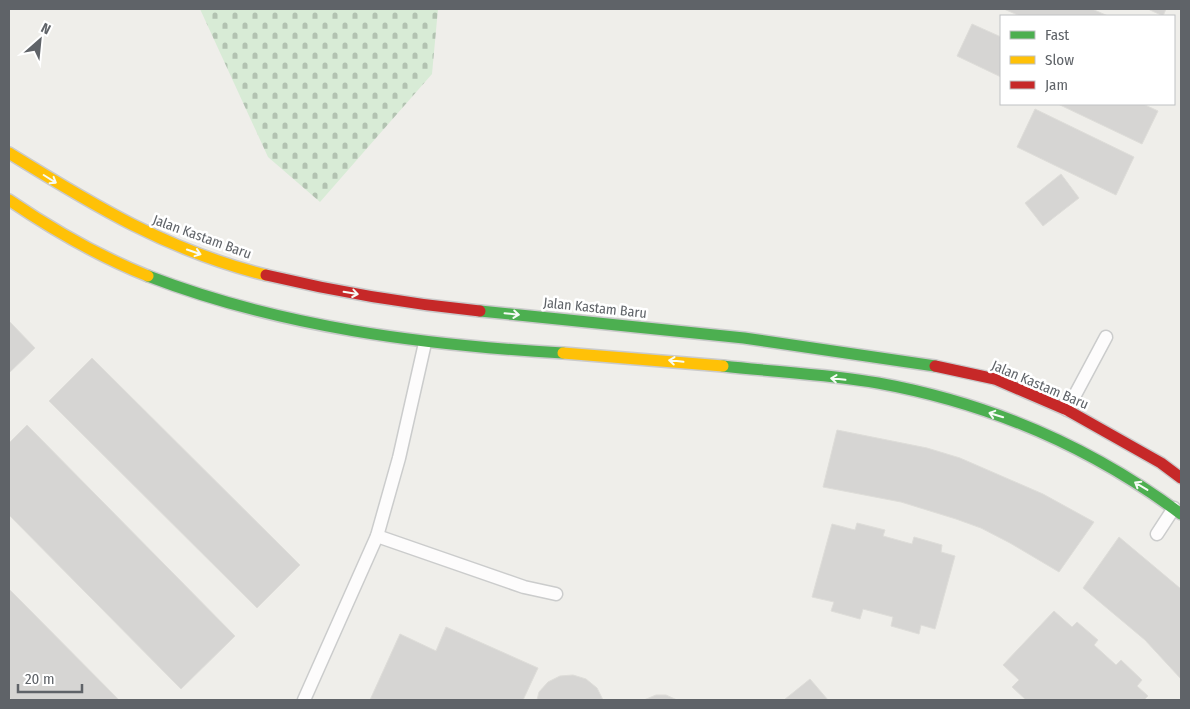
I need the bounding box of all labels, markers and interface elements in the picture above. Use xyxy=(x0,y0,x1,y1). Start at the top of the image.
north arrow xyxy=(15,15,65,65)
legend xyxy=(1000,15,1175,105)
text: N xyxy=(38,19,53,38)
text: Fast xyxy=(1045,26,1069,44)
text: Slow xyxy=(1045,51,1074,69)
text: Jam xyxy=(1045,76,1068,94)
one-way arrow xyxy=(43,173,57,184)
street label: Jalan Kastam Baru xyxy=(150,211,254,263)
one-way arrow xyxy=(186,248,202,257)
one-way arrow xyxy=(343,289,359,299)
street label: Jalan Kastam Baru xyxy=(542,294,648,322)
one-way arrow xyxy=(504,309,520,319)
one-way arrow xyxy=(668,356,684,366)
street label: Jalan Kastam Baru xyxy=(989,357,1091,413)
one-way arrow xyxy=(830,374,846,384)
one-way arrow xyxy=(988,410,1004,419)
one-way arrow xyxy=(1135,480,1149,490)
scale bar xyxy=(18,662,81,694)
text: 20 m xyxy=(25,670,55,688)

